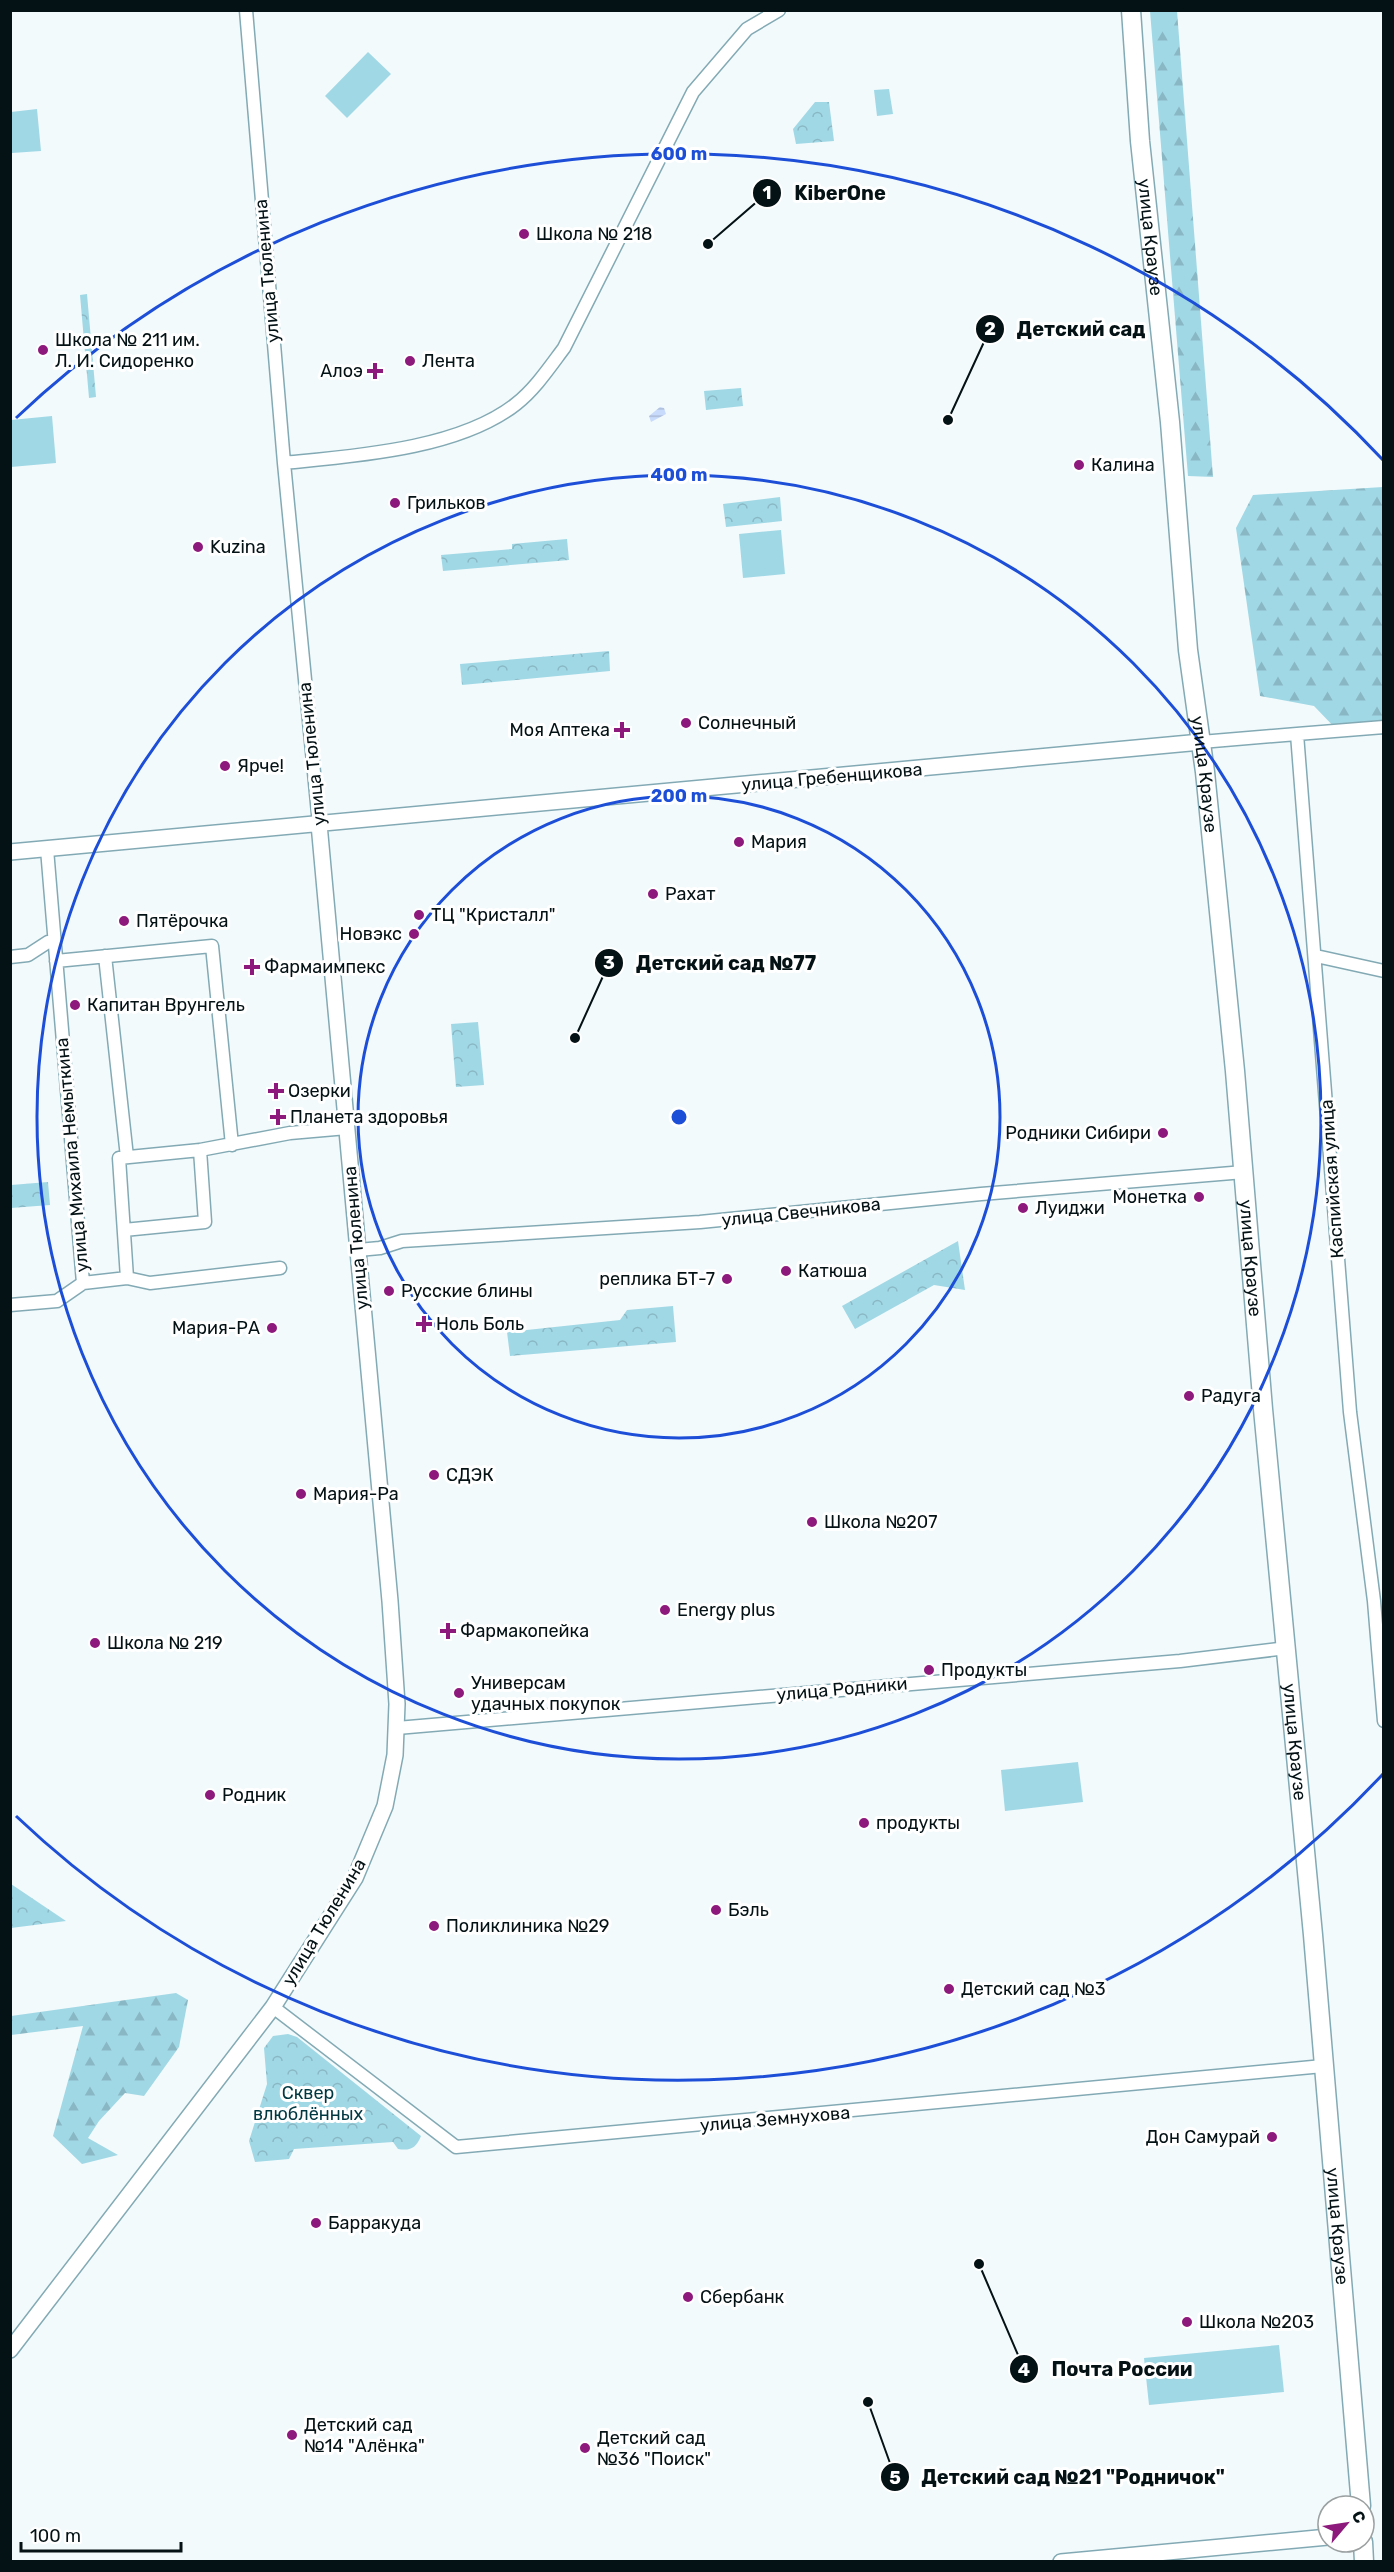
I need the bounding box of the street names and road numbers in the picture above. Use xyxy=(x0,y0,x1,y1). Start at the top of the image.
street label: улица Краузе xyxy=(1133,178,1167,297)
street label: улица Тюленина xyxy=(250,198,284,344)
street label: улица Тюленина xyxy=(294,681,330,827)
street label: улица Краузе xyxy=(1186,714,1222,834)
street label: улица Гребенщикова xyxy=(741,758,923,796)
street label: улица Михаила Немыткина xyxy=(51,1037,93,1273)
street label: Каспийская улица xyxy=(1315,1099,1349,1259)
street label: улица Тюленина xyxy=(339,1165,373,1311)
street label: улица Свечникова xyxy=(720,1193,882,1231)
street label: улица Краузе xyxy=(1235,1199,1266,1318)
street label: улица Родники xyxy=(776,1672,908,1706)
street label: улица Краузе xyxy=(1278,1682,1311,1802)
street label: улица Тюленина xyxy=(277,1855,371,1989)
street label: улица Земнухова xyxy=(699,2101,851,2137)
street label: улица Краузе xyxy=(1322,2167,1353,2286)

